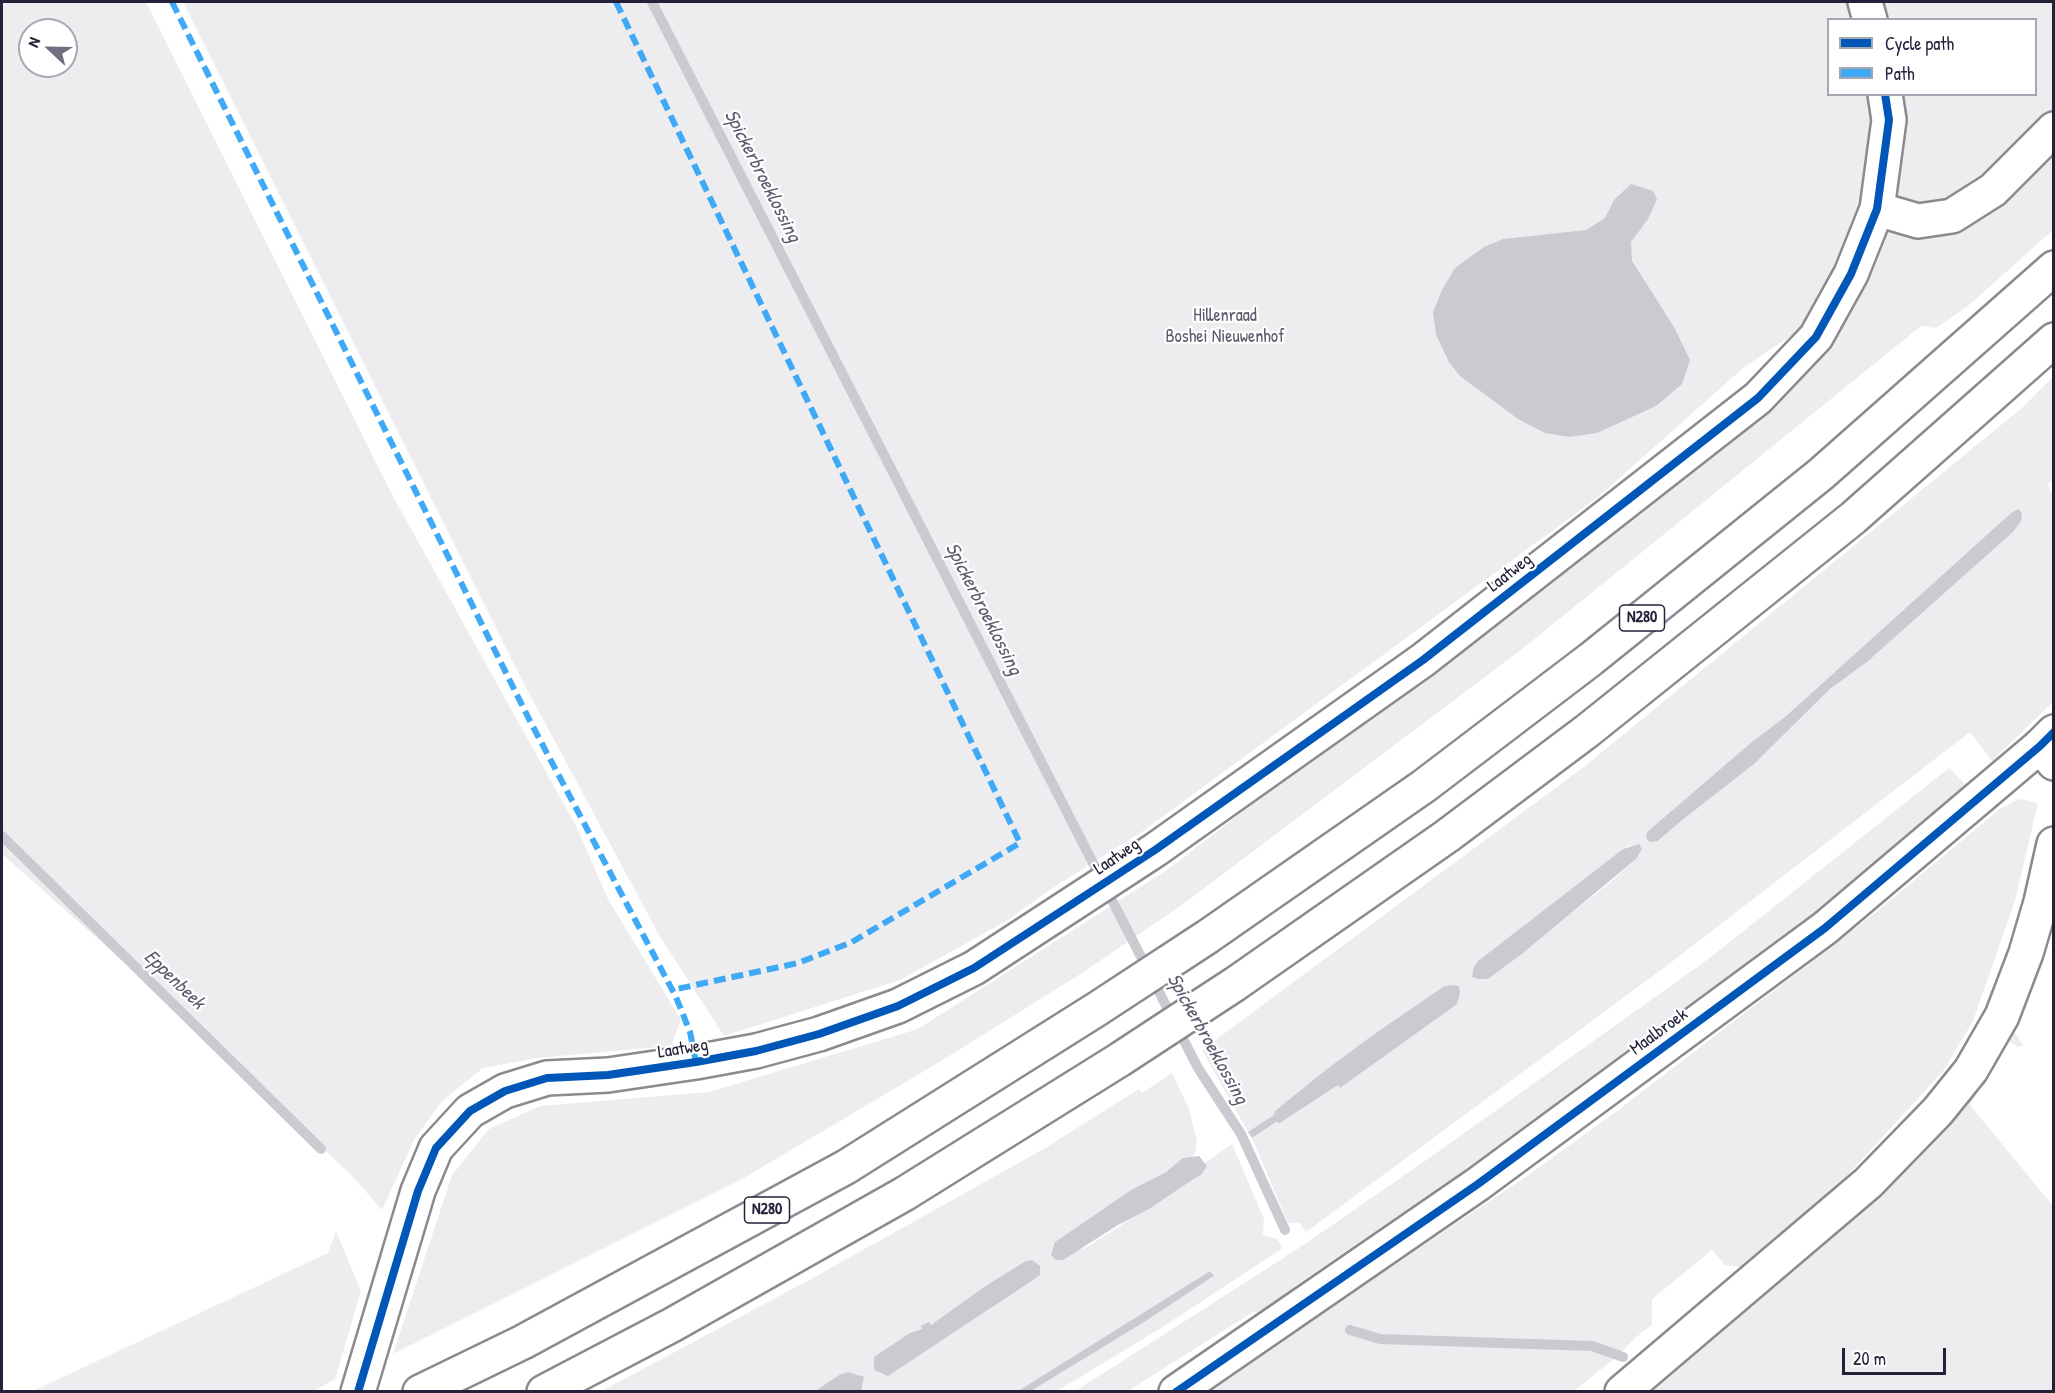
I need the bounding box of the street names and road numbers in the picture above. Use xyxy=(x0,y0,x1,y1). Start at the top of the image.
street label: Laatweg xyxy=(1483,549,1537,597)
road number: N280 xyxy=(1620,605,1664,631)
street label: Laatweg xyxy=(1090,834,1144,880)
street label: Maalbroek xyxy=(1626,1004,1692,1060)
street label: Laatweg xyxy=(656,1034,710,1064)
road number: N280 xyxy=(744,1197,789,1223)

